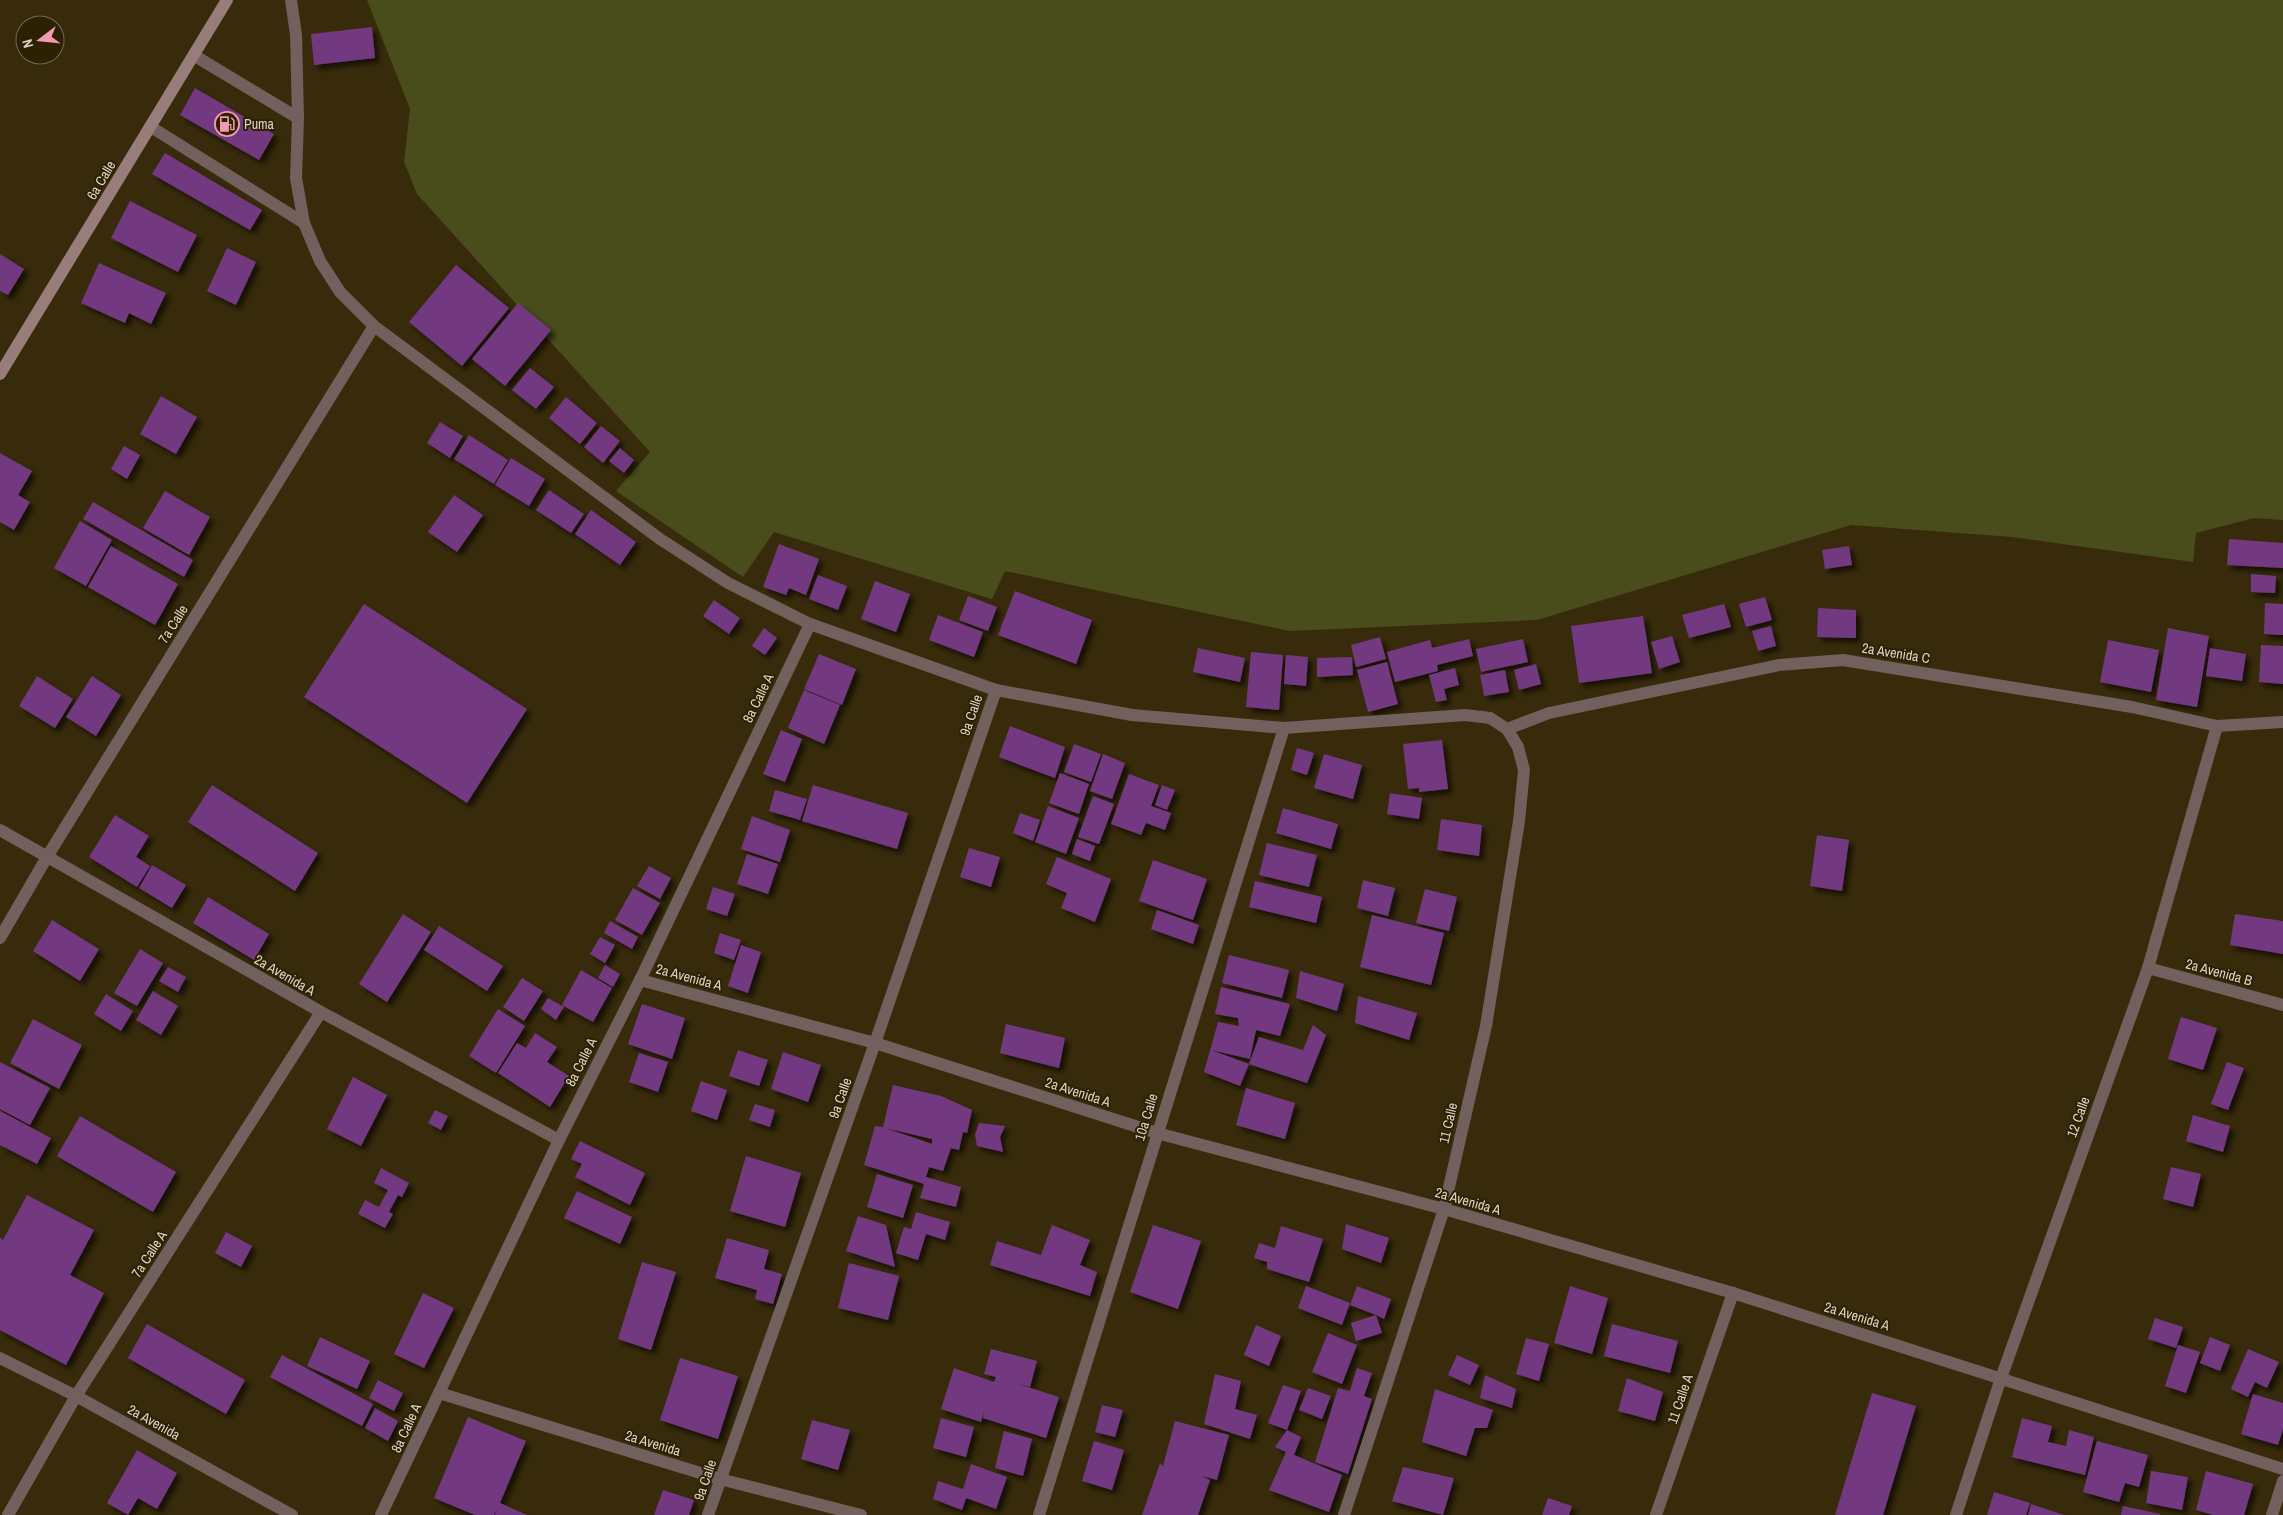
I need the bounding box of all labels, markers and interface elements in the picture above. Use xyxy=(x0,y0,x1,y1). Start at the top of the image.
north arrow xyxy=(15,15,65,65)
text: N xyxy=(18,37,37,50)
fuel station icon: Puma xyxy=(214,111,240,137)
place label: Puma xyxy=(244,115,275,133)
street label: 6a Calle xyxy=(82,157,120,203)
street label: 7a Calle xyxy=(154,601,192,647)
street label: 2a Avenida C xyxy=(1861,639,1931,667)
street label: 8a Calle A xyxy=(738,670,778,725)
street label: 9a Calle xyxy=(956,692,986,738)
street label: 2a Avenida A xyxy=(251,950,319,1000)
street label: 2a Avenida B xyxy=(2184,954,2255,990)
street label: 2a Avenida A xyxy=(654,960,724,995)
street label: 8a Calle A xyxy=(561,1034,601,1089)
street label: 2a Avenida A xyxy=(1043,1073,1113,1111)
street label: 9a Calle xyxy=(824,1075,856,1121)
street label: 10a Calle xyxy=(1130,1091,1162,1143)
street label: 12 Calle xyxy=(2062,1094,2094,1140)
street label: 11 Calle xyxy=(1435,1101,1461,1145)
street label: 2a Avenida A xyxy=(1433,1183,1503,1219)
street label: 7a Calle A xyxy=(127,1227,171,1281)
street label: 2a Avenida A xyxy=(1822,1298,1892,1335)
street label: 11 Calle A xyxy=(1663,1371,1697,1426)
street label: 2a Avenida xyxy=(125,1400,184,1444)
street label: 8a Calle A xyxy=(387,1400,425,1456)
street label: 2a Avenida xyxy=(623,1426,684,1460)
street label: 9a Calle xyxy=(690,1457,720,1503)

